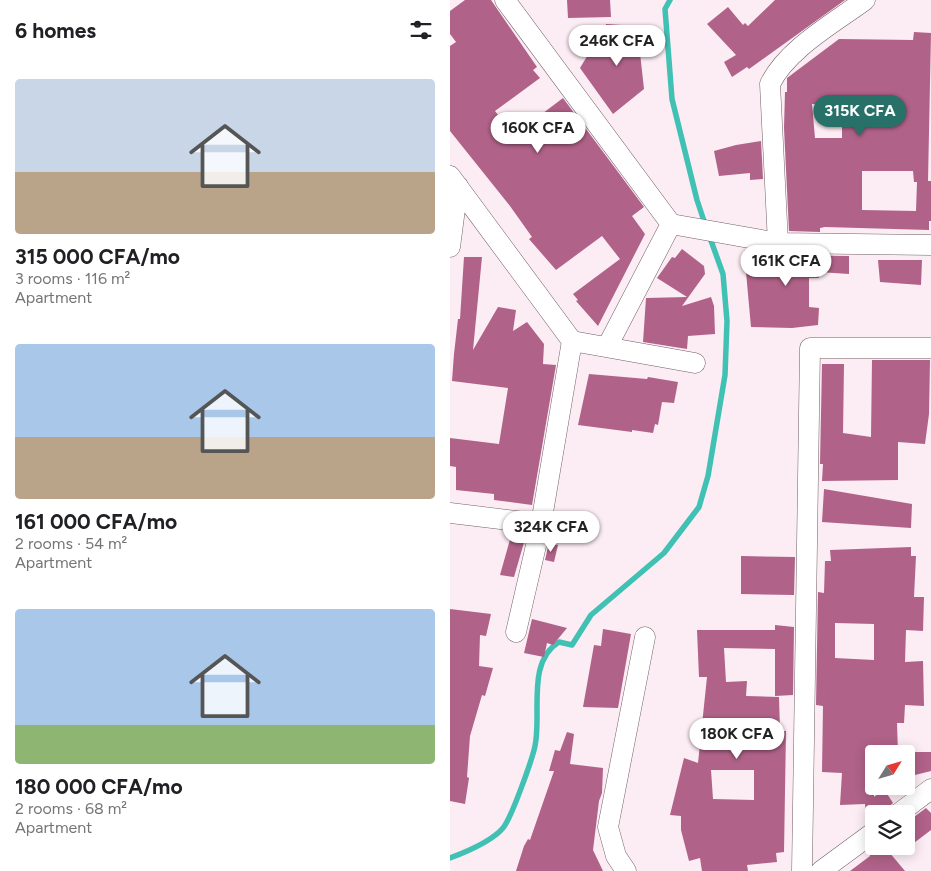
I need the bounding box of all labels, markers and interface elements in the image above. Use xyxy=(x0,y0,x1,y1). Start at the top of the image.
icon: filters xyxy=(407,16,435,44)
text: 6 homes xyxy=(15,18,96,43)
pin: 246K CFA xyxy=(565,24,669,67)
text: 246K CFA xyxy=(579,31,655,50)
pin: 315K CFA xyxy=(808,94,912,137)
text: 315K CFA xyxy=(824,101,896,120)
icon: home xyxy=(180,111,270,201)
pin: 160K CFA xyxy=(486,112,590,154)
text: 160K CFA xyxy=(502,118,574,137)
text: 315 000 CFA/mo xyxy=(15,244,180,269)
pin: 161K CFA xyxy=(734,244,838,287)
text: 161K CFA xyxy=(751,251,821,270)
text: 3 rooms · 116 m² xyxy=(15,269,130,288)
text: Apartment xyxy=(15,288,92,307)
icon: home xyxy=(180,376,270,466)
text: 161 000 CFA/mo xyxy=(15,509,177,534)
pin: 324K CFA xyxy=(499,510,603,553)
text: 324K CFA xyxy=(514,517,588,536)
text: 2 rooms · 54 m² xyxy=(15,534,127,553)
text: Apartment xyxy=(15,553,92,572)
icon: home xyxy=(180,641,270,731)
pin: 180K CFA xyxy=(685,718,789,760)
text: 180K CFA xyxy=(700,724,774,743)
north arrow xyxy=(865,745,915,795)
map controls xyxy=(865,745,915,855)
text: 180 000 CFA/mo xyxy=(15,774,183,799)
text: 2 rooms · 68 m² xyxy=(15,799,127,818)
button: layers xyxy=(865,805,915,855)
text: Apartment xyxy=(15,818,92,837)

